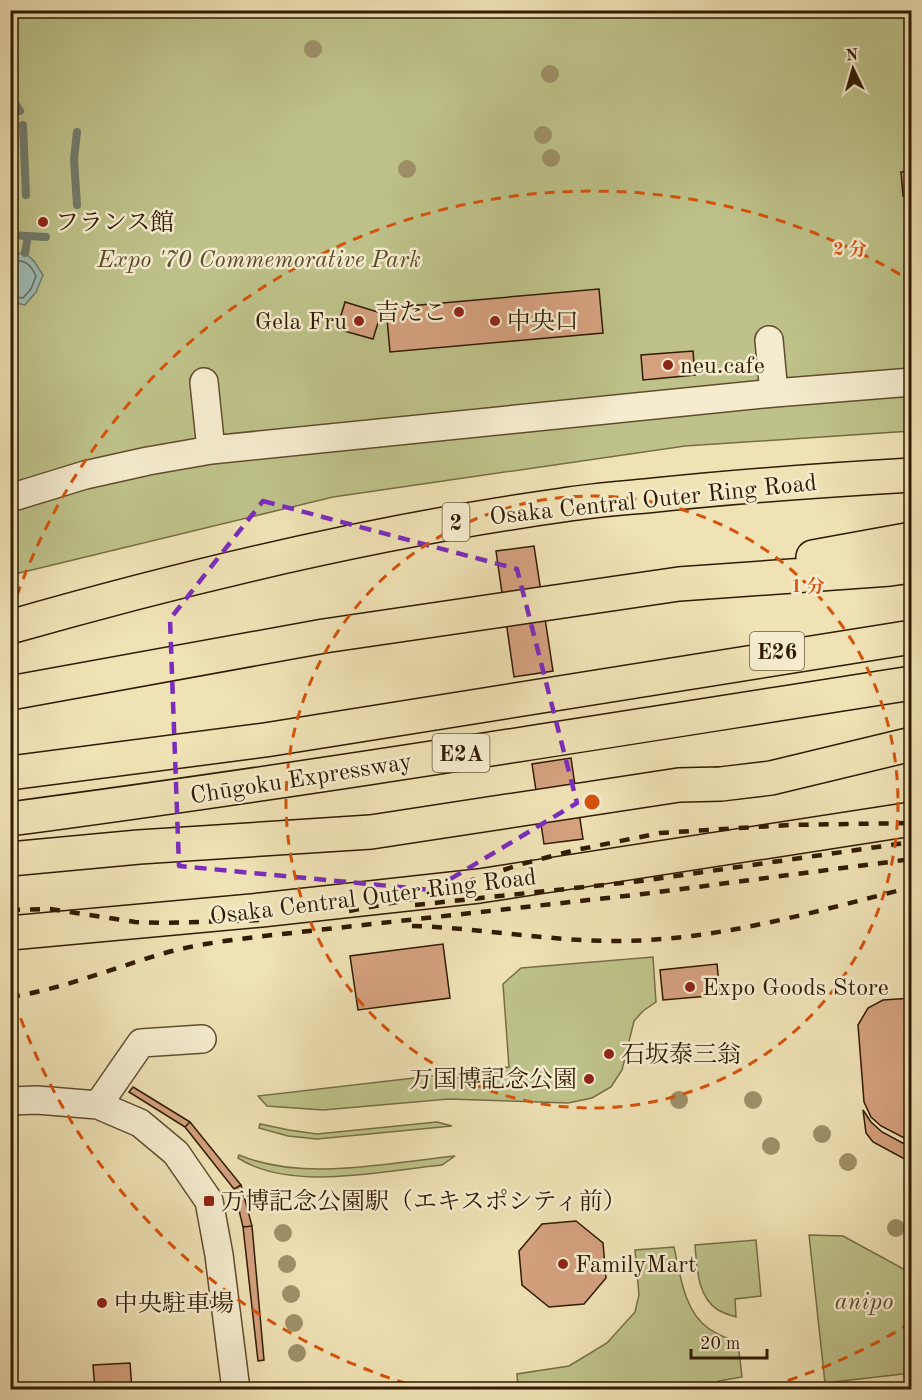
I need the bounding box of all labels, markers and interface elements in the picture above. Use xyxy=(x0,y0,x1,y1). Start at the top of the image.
north arrow xyxy=(823,39,883,99)
text: N xyxy=(845,47,859,65)
place label: フランス館 xyxy=(55,209,174,236)
marker: フランス館 xyxy=(36,215,50,229)
text: 2 分 xyxy=(833,239,867,259)
park label: Expo '70 Commemorative Park xyxy=(96,249,421,273)
place label: 吉たこ xyxy=(375,299,447,326)
marker: 吉たこ xyxy=(452,305,466,319)
place label: 中央口 xyxy=(507,308,579,335)
place label: Gela Fru xyxy=(255,311,347,335)
marker: Gela Fru xyxy=(352,314,366,328)
marker: 中央口 xyxy=(488,314,502,328)
place label: neu.cafe xyxy=(680,355,765,379)
marker: neu.cafe xyxy=(661,358,675,372)
street label: Osaka Central Outer Ring Road xyxy=(488,472,818,530)
road number: 2 xyxy=(442,503,470,541)
text: 1 分 xyxy=(791,576,825,596)
road number: E26 xyxy=(750,632,804,670)
road number: E2A xyxy=(432,734,490,772)
street label: Chūgoku Expressway xyxy=(189,751,414,809)
centre of rings xyxy=(582,792,602,812)
street label: Osaka Central Outer Ring Road xyxy=(209,866,538,930)
place label: Expo Goods Store xyxy=(702,977,889,1001)
marker: Expo Goods Store xyxy=(683,980,697,994)
place label: 石坂泰三翁 xyxy=(621,1041,741,1068)
marker: 石坂泰三翁 xyxy=(602,1047,616,1061)
place label: 万国博記念公園 xyxy=(409,1066,577,1093)
marker: 万国博記念公園 xyxy=(582,1072,596,1086)
place label: 万博記念公園駅（エキスポシティ前） xyxy=(221,1188,627,1215)
marker: 万博記念公園駅（エキスポシティ前） xyxy=(202,1194,216,1208)
place label: FamilyMart xyxy=(575,1254,697,1278)
marker: FamilyMart xyxy=(556,1257,570,1271)
place label: 中央駐車場 xyxy=(114,1290,234,1317)
park label: anipo xyxy=(835,1291,893,1315)
marker: 中央駐車場 xyxy=(95,1296,109,1310)
scale bar xyxy=(691,1322,768,1360)
text: 20 m xyxy=(700,1335,740,1353)

